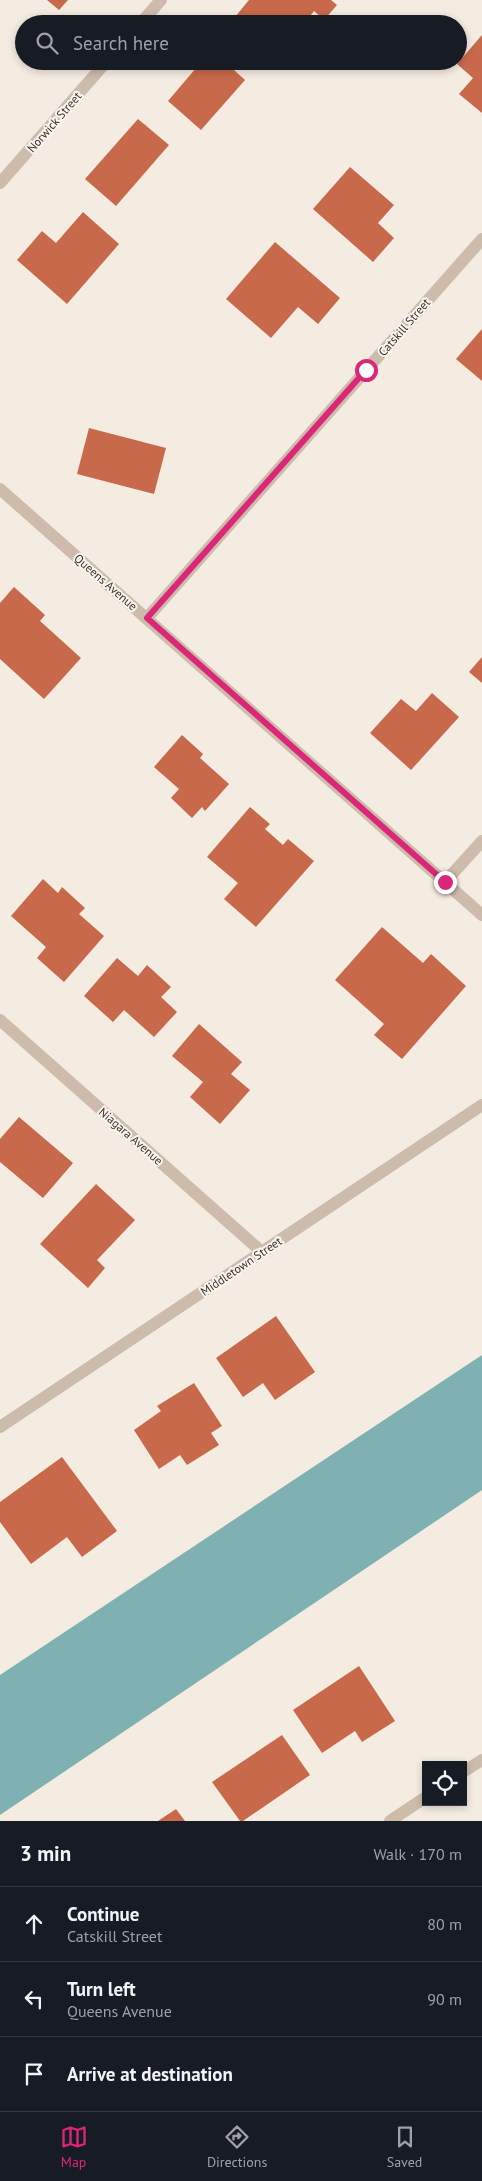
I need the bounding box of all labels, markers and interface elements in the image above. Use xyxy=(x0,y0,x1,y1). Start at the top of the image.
search box xyxy=(15,15,467,70)
icon: search xyxy=(33,29,61,57)
text: Search here xyxy=(73,31,169,55)
street label: Norwick Street xyxy=(24,89,84,155)
street label: Catskill Street xyxy=(375,295,433,359)
route start xyxy=(355,359,378,382)
street label: Queens Avenue xyxy=(71,551,141,613)
route end xyxy=(434,871,457,894)
street label: Niagara Avenue xyxy=(96,1104,166,1168)
street label: Middletown Street xyxy=(198,1233,284,1299)
map controls xyxy=(422,1761,467,1806)
button: locate xyxy=(422,1761,467,1806)
text: 3 min xyxy=(20,1840,71,1867)
text: Walk · 170 m xyxy=(373,1844,462,1864)
text: Continue xyxy=(67,1902,139,1926)
icon: ahead xyxy=(20,1910,48,1938)
text: 80 m xyxy=(427,1914,462,1934)
text: Catskill Street xyxy=(67,1926,162,1946)
text: Turn left xyxy=(67,1977,136,2001)
icon: left xyxy=(20,1985,48,2013)
text: 90 m xyxy=(427,1989,462,2009)
text: Queens Avenue xyxy=(67,2001,172,2021)
icon: arrive xyxy=(20,2060,48,2088)
text: Arrive at destination xyxy=(67,2062,233,2086)
tab: Map xyxy=(60,2123,88,2171)
tab: Directions xyxy=(207,2123,267,2171)
tab: Saved xyxy=(387,2123,422,2171)

